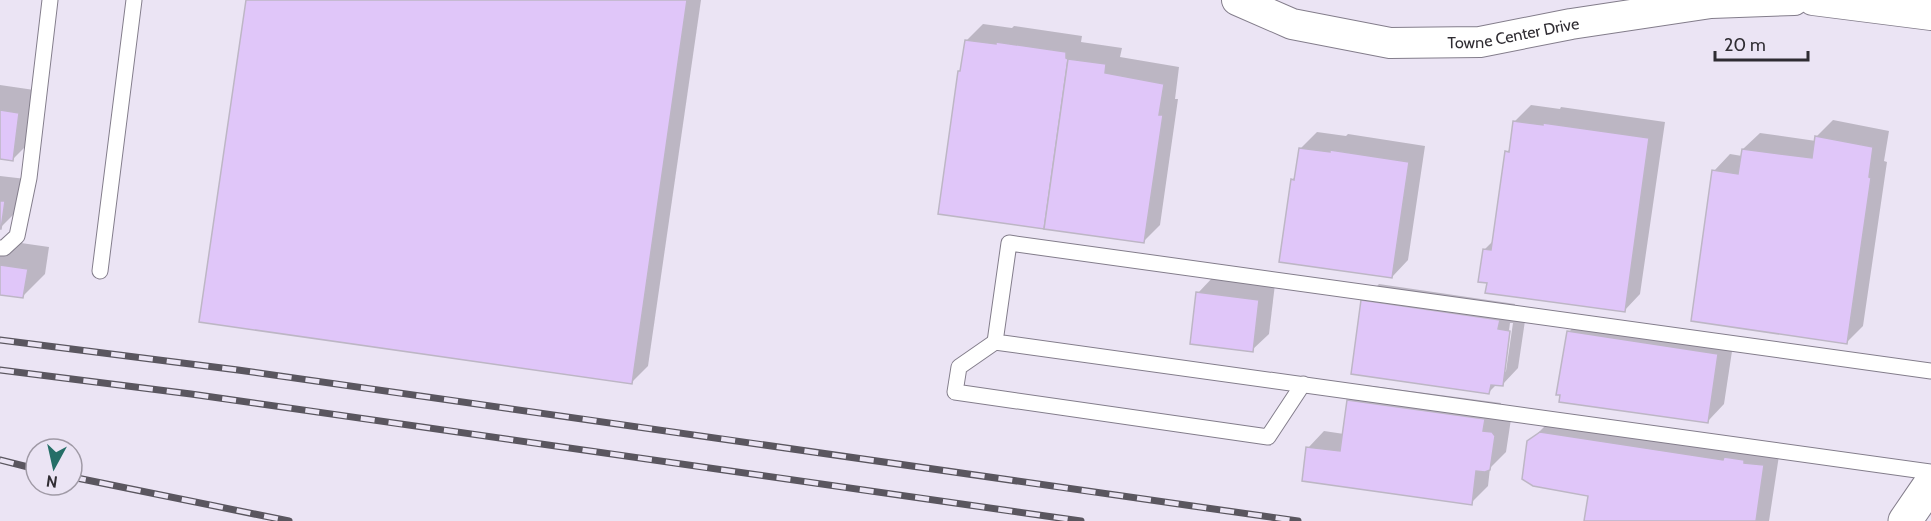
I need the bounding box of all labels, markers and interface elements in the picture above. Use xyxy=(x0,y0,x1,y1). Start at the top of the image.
street label: Towne Center Drive xyxy=(1447,14,1580,52)
scale bar xyxy=(1715,24,1808,62)
text: 20 m xyxy=(1724,34,1766,56)
north arrow xyxy=(24,437,84,497)
text: N xyxy=(45,471,59,492)

